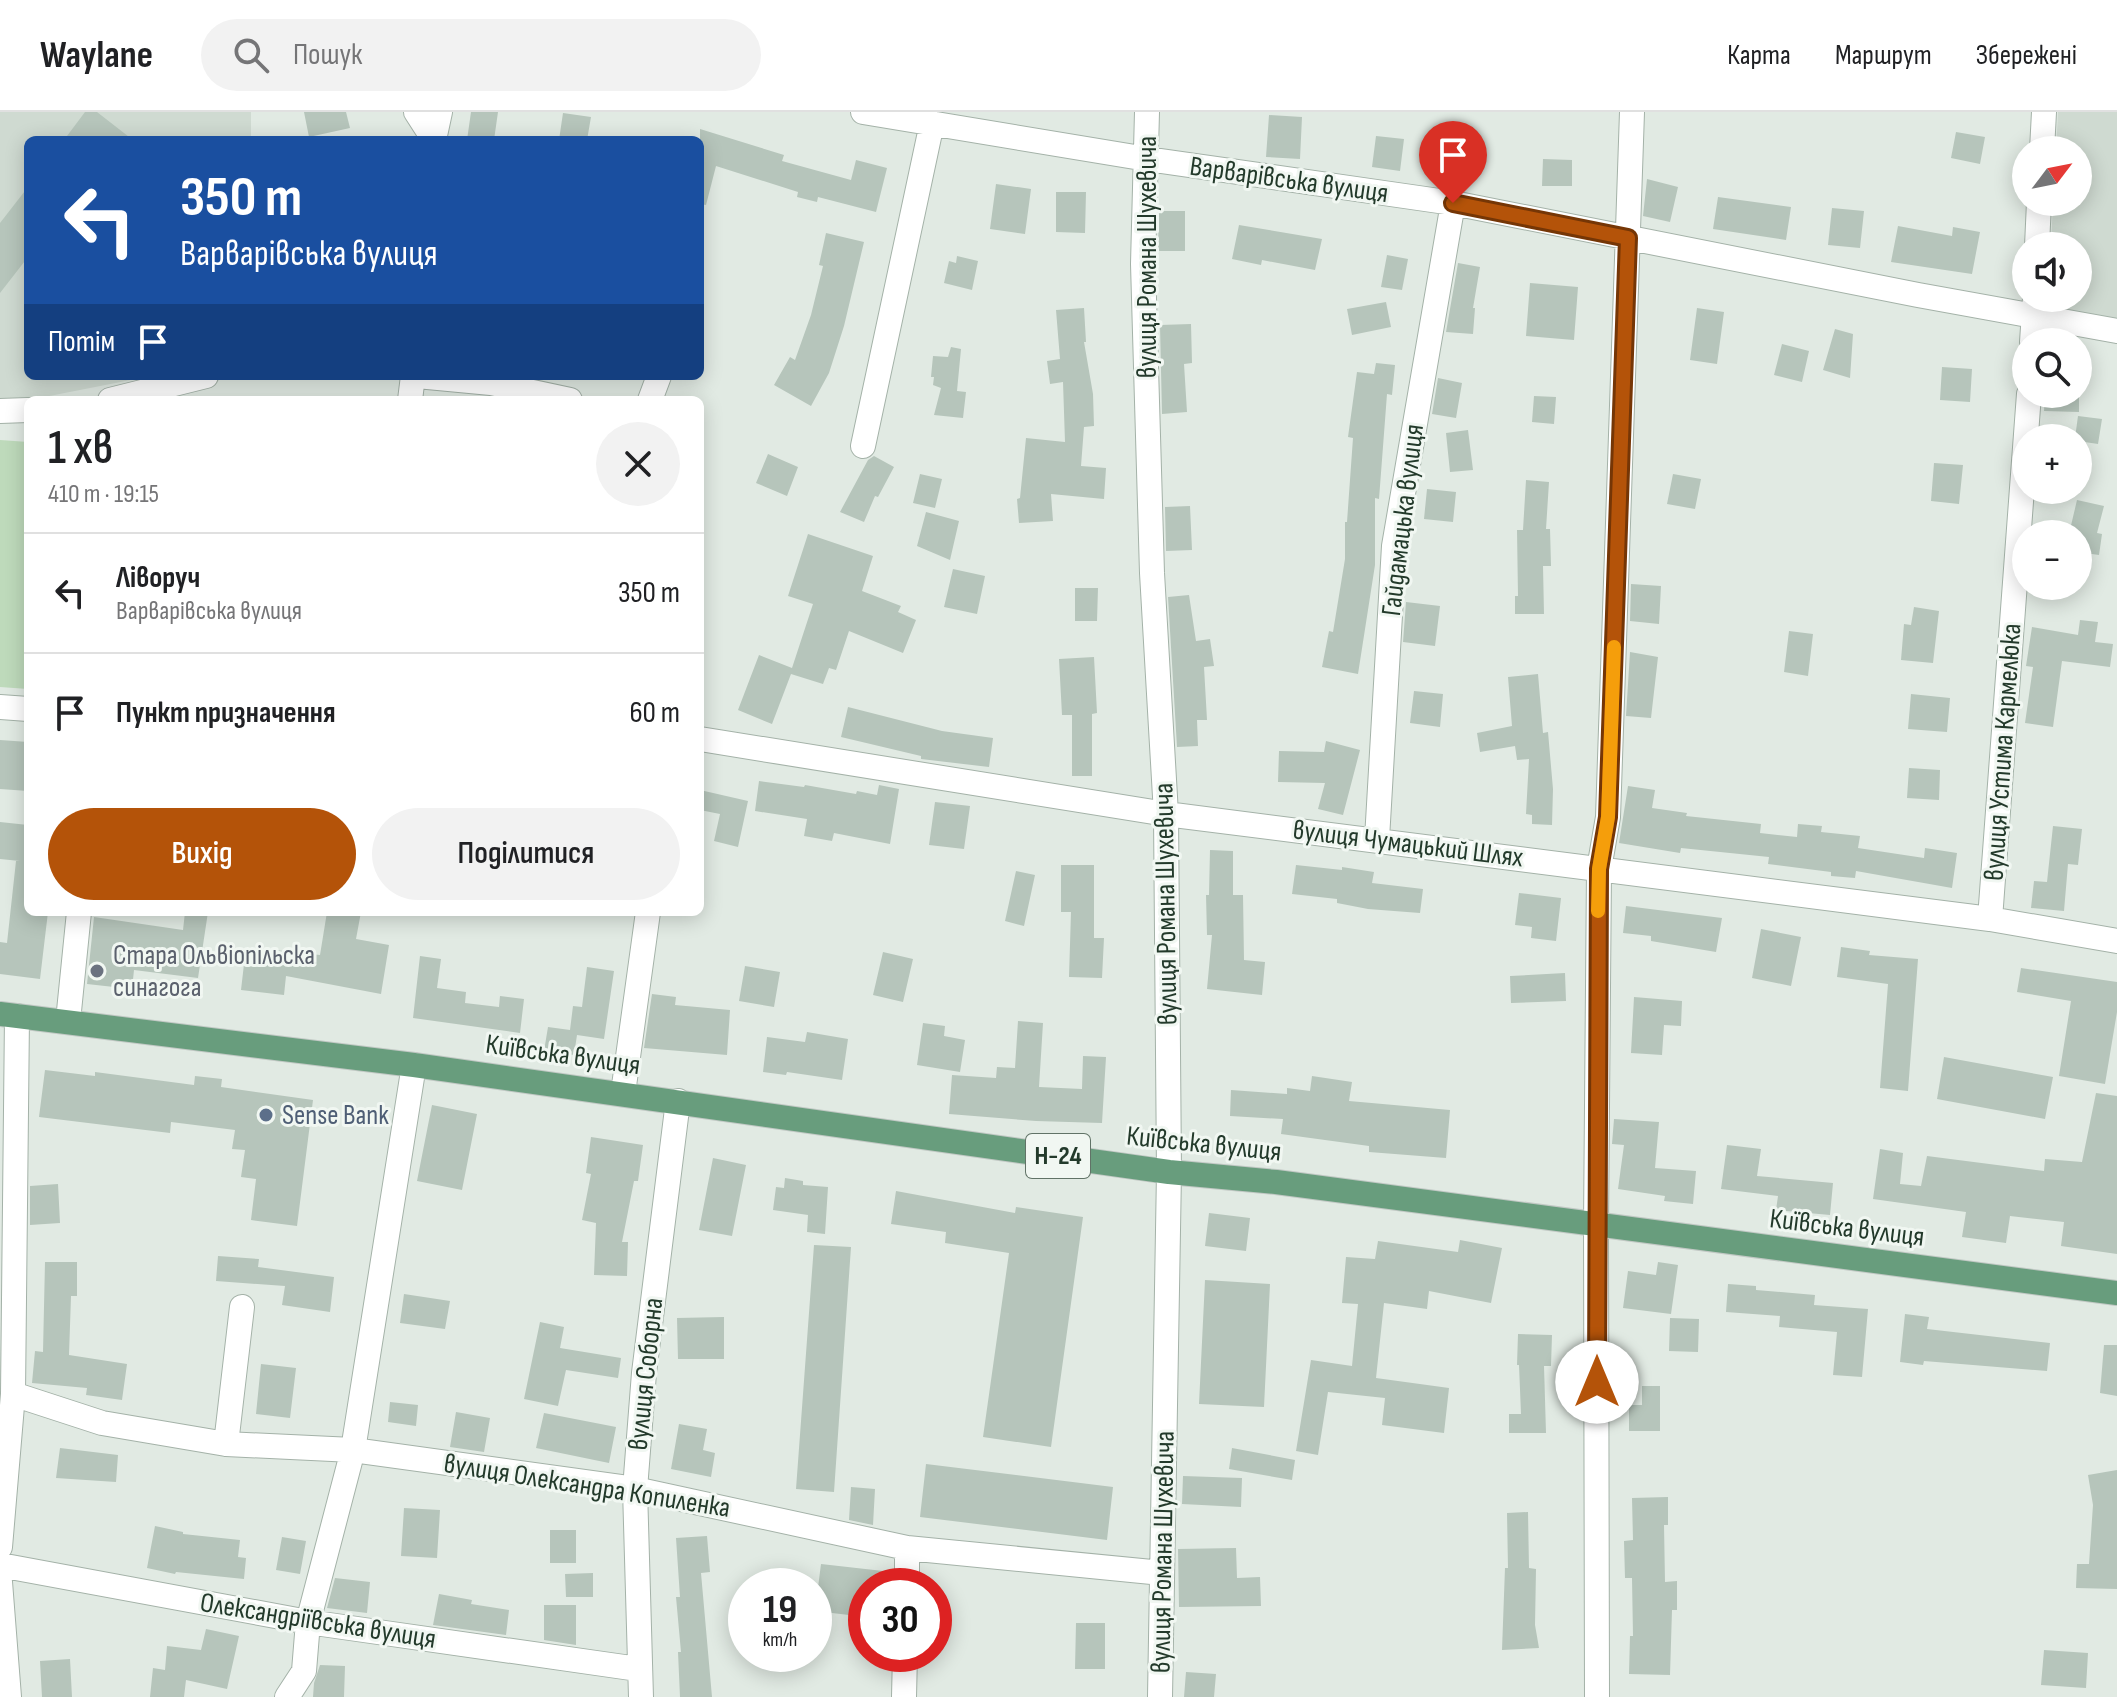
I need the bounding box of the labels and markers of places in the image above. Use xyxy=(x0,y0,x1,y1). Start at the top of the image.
pin xyxy=(1419,121,1487,203)
place label: Стара Ольвіопільска синагога xyxy=(113,939,315,1004)
marker: Стара Ольвіопільска синагога xyxy=(88,962,106,980)
place label: Sense Bank xyxy=(282,1099,389,1132)
marker: Sense Bank xyxy=(257,1106,275,1124)

